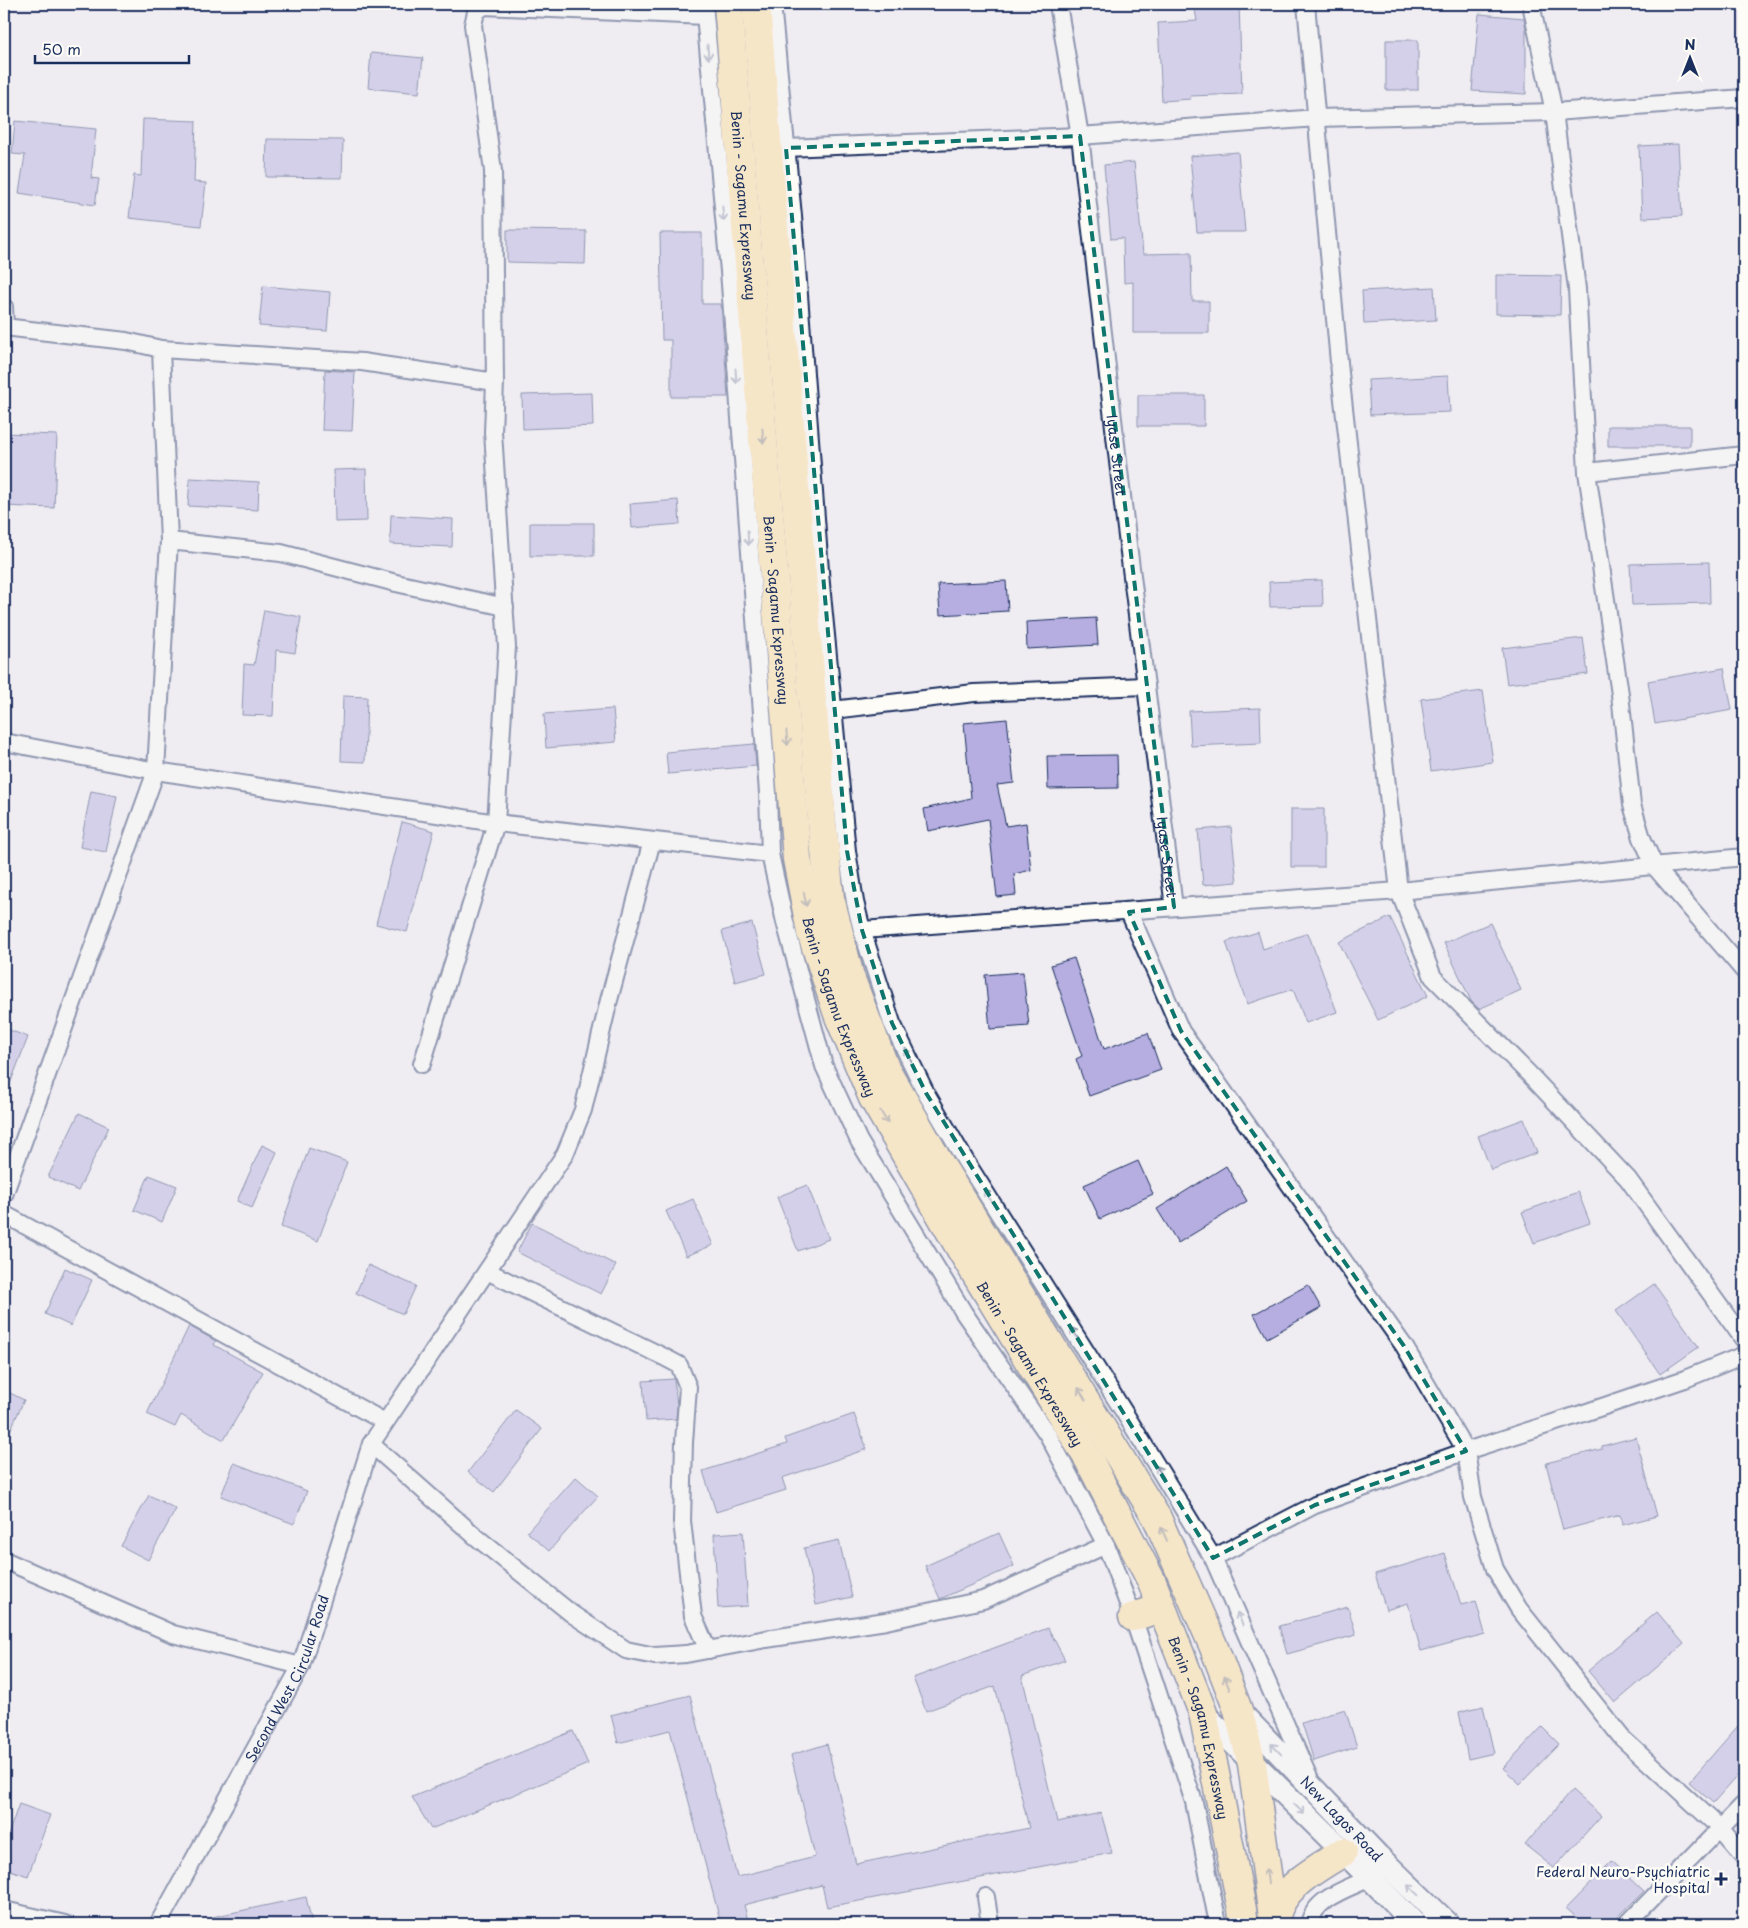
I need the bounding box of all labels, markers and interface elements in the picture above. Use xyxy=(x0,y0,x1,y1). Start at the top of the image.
scale bar xyxy=(35,32,189,64)
north arrow xyxy=(1666,32,1716,82)
text: N xyxy=(1684,34,1696,55)
text: 50 m xyxy=(42,37,81,60)
one-way arrow xyxy=(703,44,713,60)
street label: Benin - Sagamu Expressway xyxy=(726,110,762,301)
one-way arrow xyxy=(719,206,728,222)
one-way arrow xyxy=(732,368,741,384)
street label: Iyase Street xyxy=(1102,413,1132,497)
one-way arrow xyxy=(758,428,767,444)
street label: Benin - Sagamu Expressway xyxy=(759,514,795,706)
one-way arrow xyxy=(744,530,753,546)
one-way arrow xyxy=(782,729,792,745)
street label: Iyase Street xyxy=(1152,815,1183,899)
one-way arrow xyxy=(800,890,810,906)
street label: Benin - Sagamu Expressway xyxy=(798,915,882,1100)
one-way arrow xyxy=(903,1048,912,1063)
one-way arrow xyxy=(879,1109,889,1123)
one-way arrow xyxy=(983,1190,993,1204)
street label: Benin - Sagamu Expressway xyxy=(972,1277,1089,1450)
one-way arrow xyxy=(1069,1327,1079,1341)
one-way arrow xyxy=(1076,1387,1086,1401)
one-way arrow xyxy=(1155,1465,1165,1479)
one-way arrow xyxy=(1159,1527,1169,1542)
street label: Second West Circular Road xyxy=(239,1592,333,1766)
one-way arrow xyxy=(1235,1612,1245,1627)
street label: Benin - Sagamu Expressway xyxy=(1164,1633,1234,1821)
one-way arrow xyxy=(1222,1676,1231,1691)
one-way arrow xyxy=(1269,1743,1282,1755)
street label: New Lagos Road xyxy=(1296,1771,1388,1866)
one-way arrow xyxy=(1293,1803,1305,1815)
place label: Federal Neuro-Psychiatric Hospital xyxy=(1536,1861,1710,1898)
one-way arrow xyxy=(1262,1868,1272,1884)
marker: Federal Neuro-Psychiatric Hospital xyxy=(1714,1872,1728,1886)
one-way arrow xyxy=(1407,1884,1420,1896)

